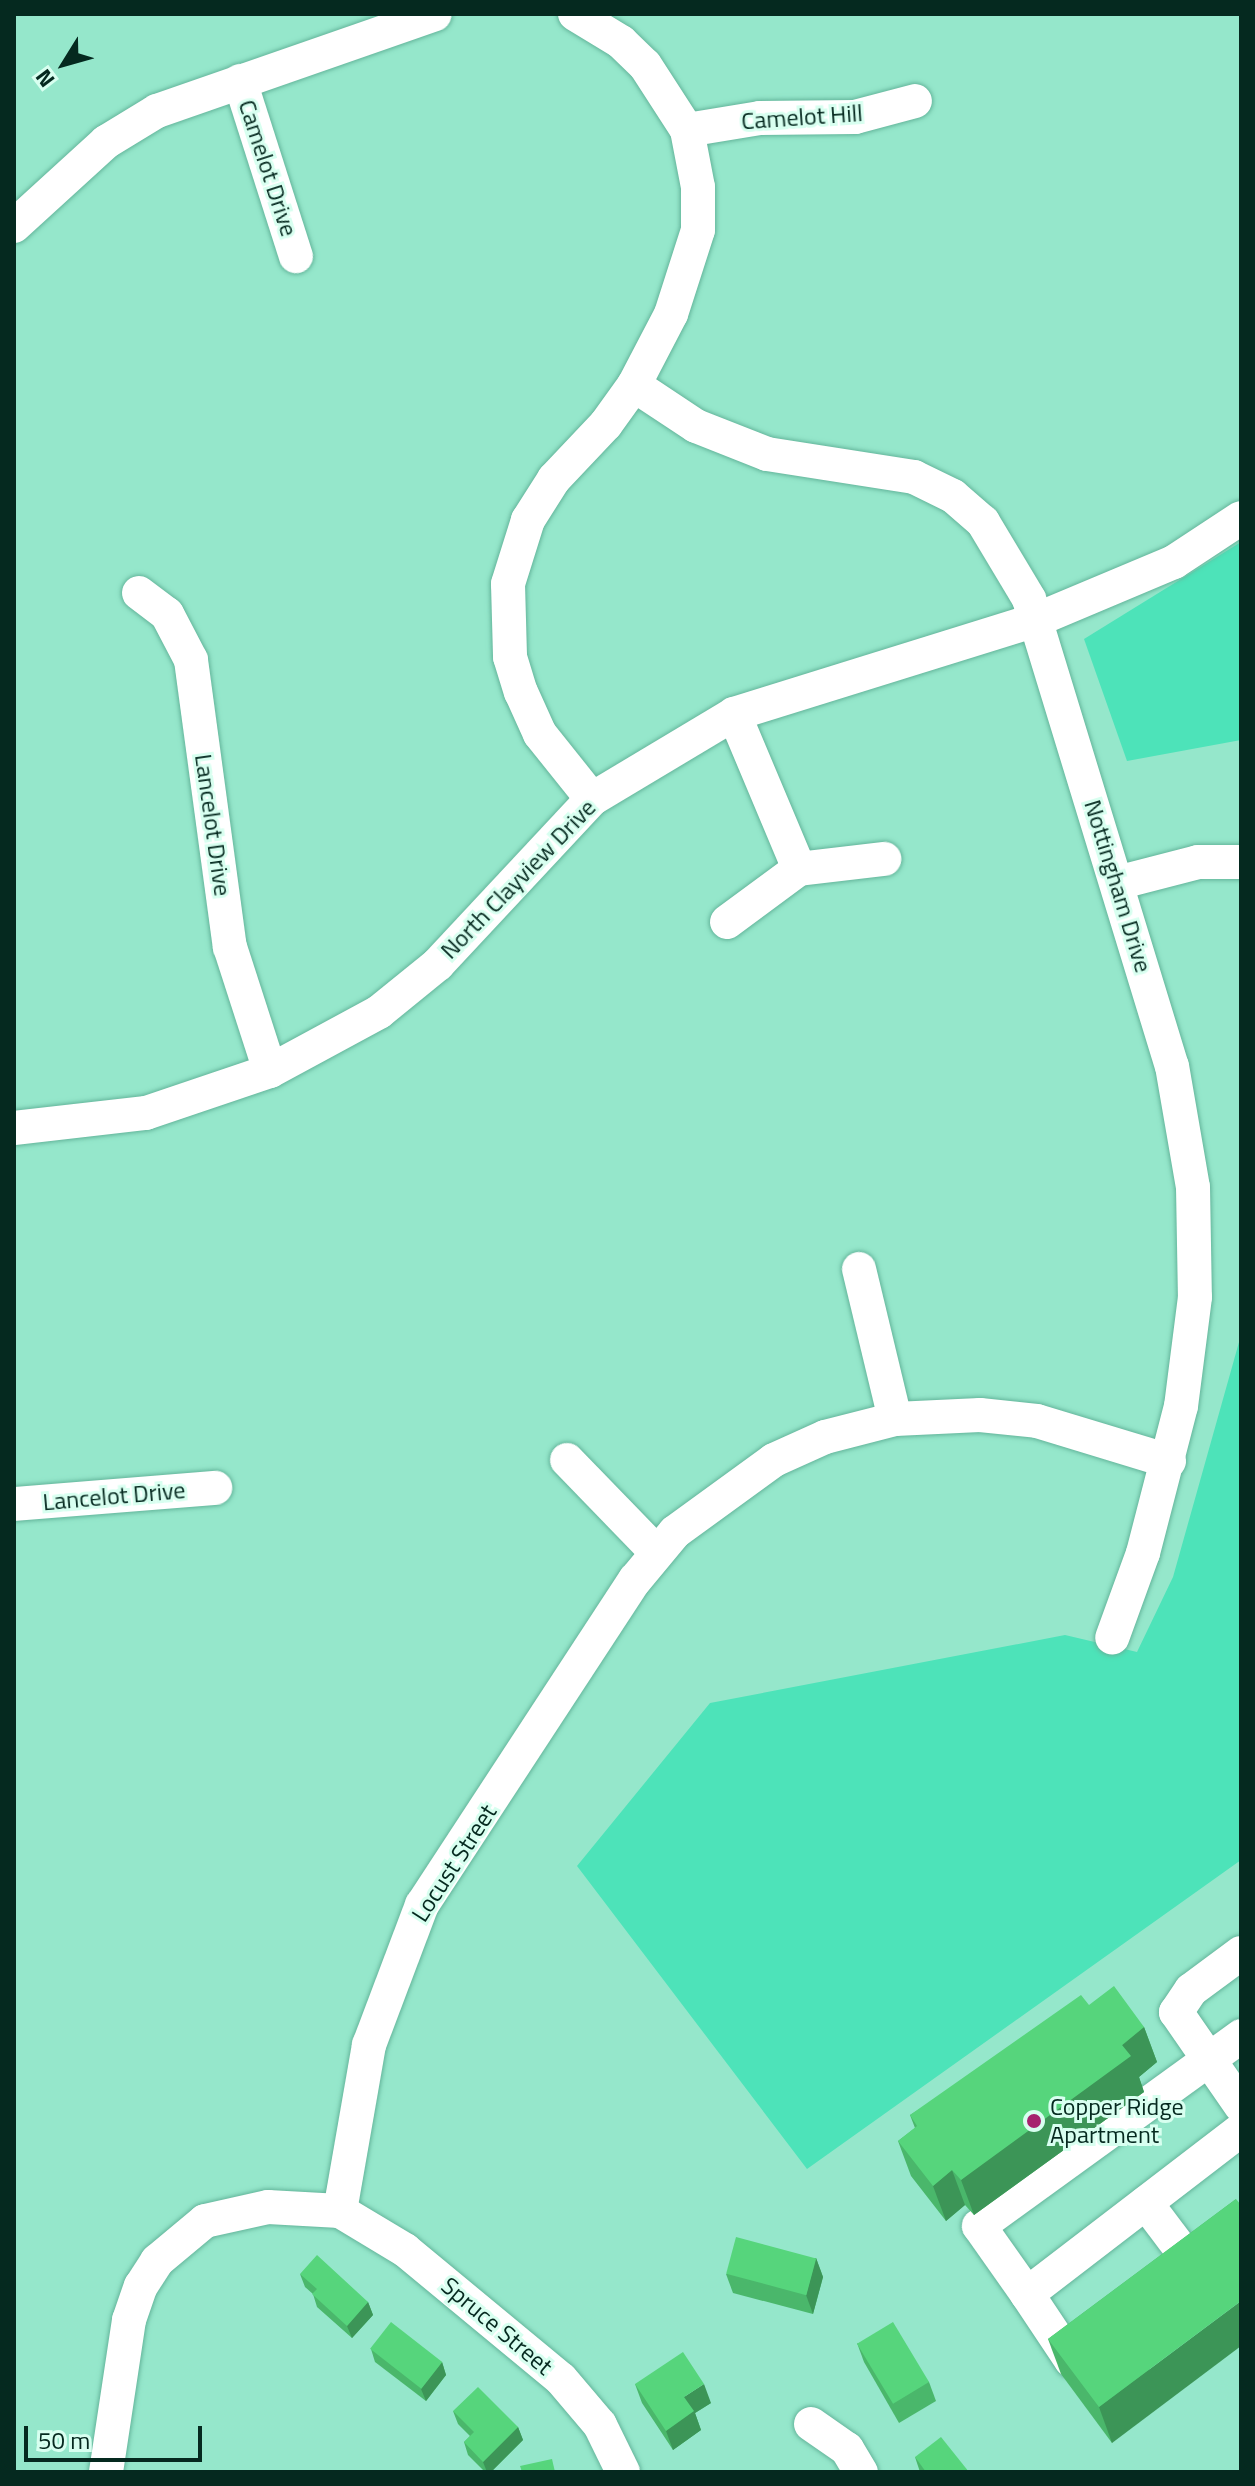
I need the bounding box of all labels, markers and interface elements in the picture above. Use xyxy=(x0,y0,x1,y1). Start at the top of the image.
north arrow xyxy=(24,24,104,104)
text: N xyxy=(27,62,63,95)
street label: Camelot Drive xyxy=(232,96,304,240)
street label: Camelot Hill xyxy=(740,98,864,136)
street label: Lancelot Drive xyxy=(189,752,237,898)
street label: North Clayview Drive xyxy=(434,793,602,965)
street label: Nottingham Drive xyxy=(1078,796,1158,976)
street label: Lancelot Drive xyxy=(41,1475,187,1517)
street label: Locust Street xyxy=(405,1799,503,1927)
place label: Copper Ridge Apartment xyxy=(1050,2093,1184,2149)
marker: Copper Ridge Apartment xyxy=(1025,2112,1043,2130)
street label: Spruce Street xyxy=(436,2271,558,2381)
scale bar xyxy=(28,2410,206,2460)
text: 50 m xyxy=(38,2422,90,2458)

